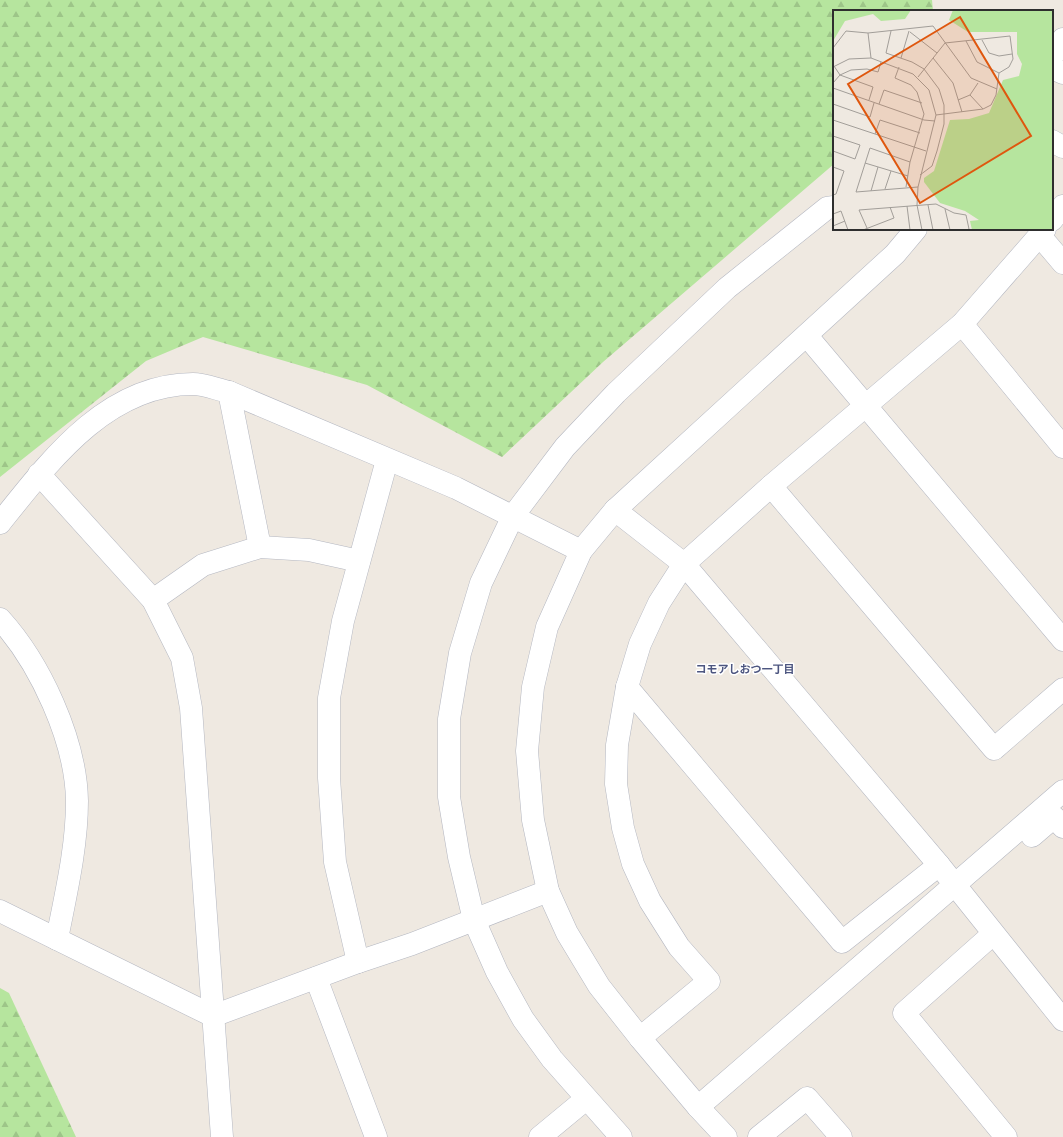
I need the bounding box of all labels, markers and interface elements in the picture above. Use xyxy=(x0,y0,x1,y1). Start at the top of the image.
inset map xyxy=(833,10,1053,230)
district label: コモアしおつ一丁目 xyxy=(696,663,795,677)

